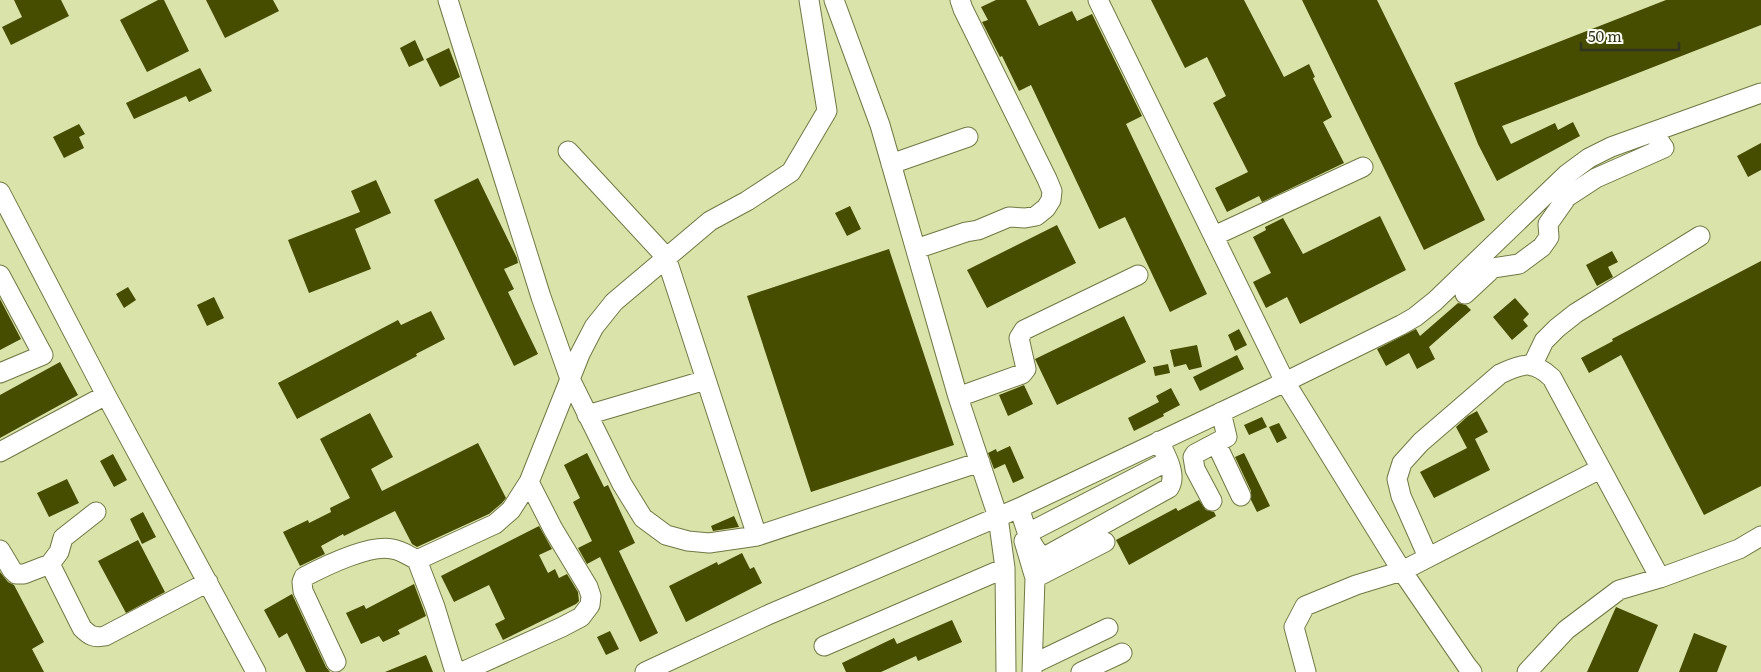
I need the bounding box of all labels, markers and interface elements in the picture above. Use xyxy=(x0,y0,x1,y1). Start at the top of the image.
scale bar xyxy=(1581,20,1678,52)
text: 50 m xyxy=(1588,24,1622,47)

